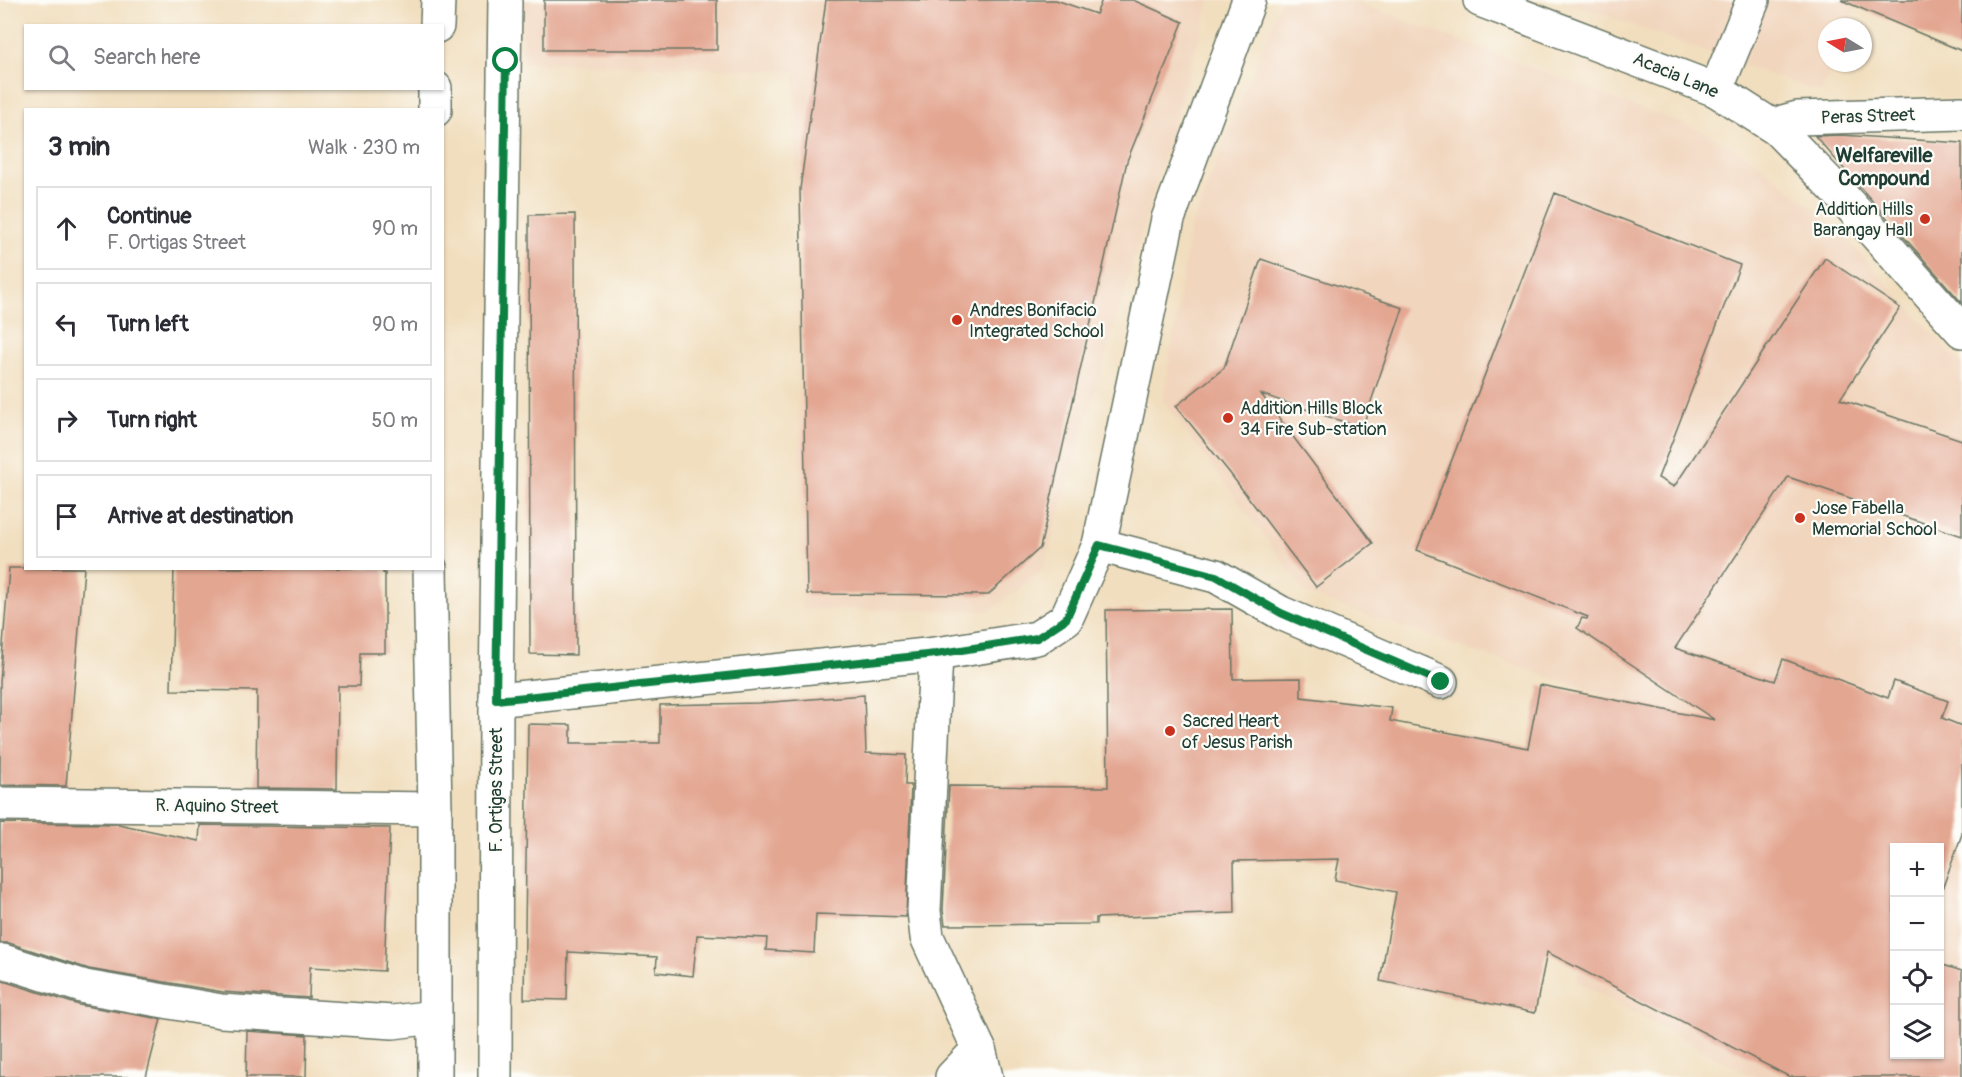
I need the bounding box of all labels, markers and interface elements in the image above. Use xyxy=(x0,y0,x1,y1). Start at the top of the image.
north arrow xyxy=(1818,18,1872,72)
search box xyxy=(24,24,444,90)
icon: search xyxy=(45,41,78,74)
text: Search here xyxy=(93,43,200,71)
route start xyxy=(492,47,518,73)
street label: Acacia Lane xyxy=(1629,47,1722,104)
street label: Peras Street xyxy=(1820,103,1916,130)
text: 3 min xyxy=(48,131,110,163)
text: Walk · 230 m xyxy=(308,135,420,160)
district label: Welfareville Compound xyxy=(1836,143,1934,191)
place label: Addition Hills Barangay Hall xyxy=(1813,198,1913,242)
text: Continue xyxy=(107,202,191,230)
icon: ahead xyxy=(50,212,83,245)
marker: Addition Hills Barangay Hall xyxy=(1918,212,1932,226)
text: 90 m xyxy=(372,216,418,241)
text: F. Ortigas Street xyxy=(107,230,246,255)
place label: Andres Bonifacio Integrated School xyxy=(969,299,1104,343)
icon: left xyxy=(50,308,83,341)
text: Turn left xyxy=(107,310,189,338)
text: 90 m xyxy=(372,312,418,337)
marker: Andres Bonifacio Integrated School xyxy=(950,313,964,327)
place label: Addition Hills Block 34 Fire Sub-station xyxy=(1240,397,1387,441)
icon: right xyxy=(50,404,83,437)
text: Turn right xyxy=(107,406,197,434)
text: 50 m xyxy=(371,408,418,433)
marker: Addition Hills Block 34 Fire Sub-station xyxy=(1221,411,1235,425)
place label: Jose Fabella Memorial School xyxy=(1812,497,1937,541)
icon: arrive xyxy=(50,500,83,533)
text: Arrive at destination xyxy=(107,502,293,530)
marker: Jose Fabella Memorial School xyxy=(1793,511,1807,525)
route end xyxy=(1427,668,1453,694)
place label: Sacred Heart of Jesus Parish xyxy=(1182,710,1293,754)
marker: Sacred Heart of Jesus Parish xyxy=(1163,724,1177,738)
street label: F. Ortigas Street xyxy=(485,727,508,853)
street label: R. Aquino Street xyxy=(155,794,280,819)
map controls xyxy=(1890,843,1944,1059)
button: + xyxy=(1890,843,1944,897)
button: − xyxy=(1890,897,1944,951)
button: locate xyxy=(1890,951,1944,1005)
button: layers xyxy=(1890,1005,1944,1059)

